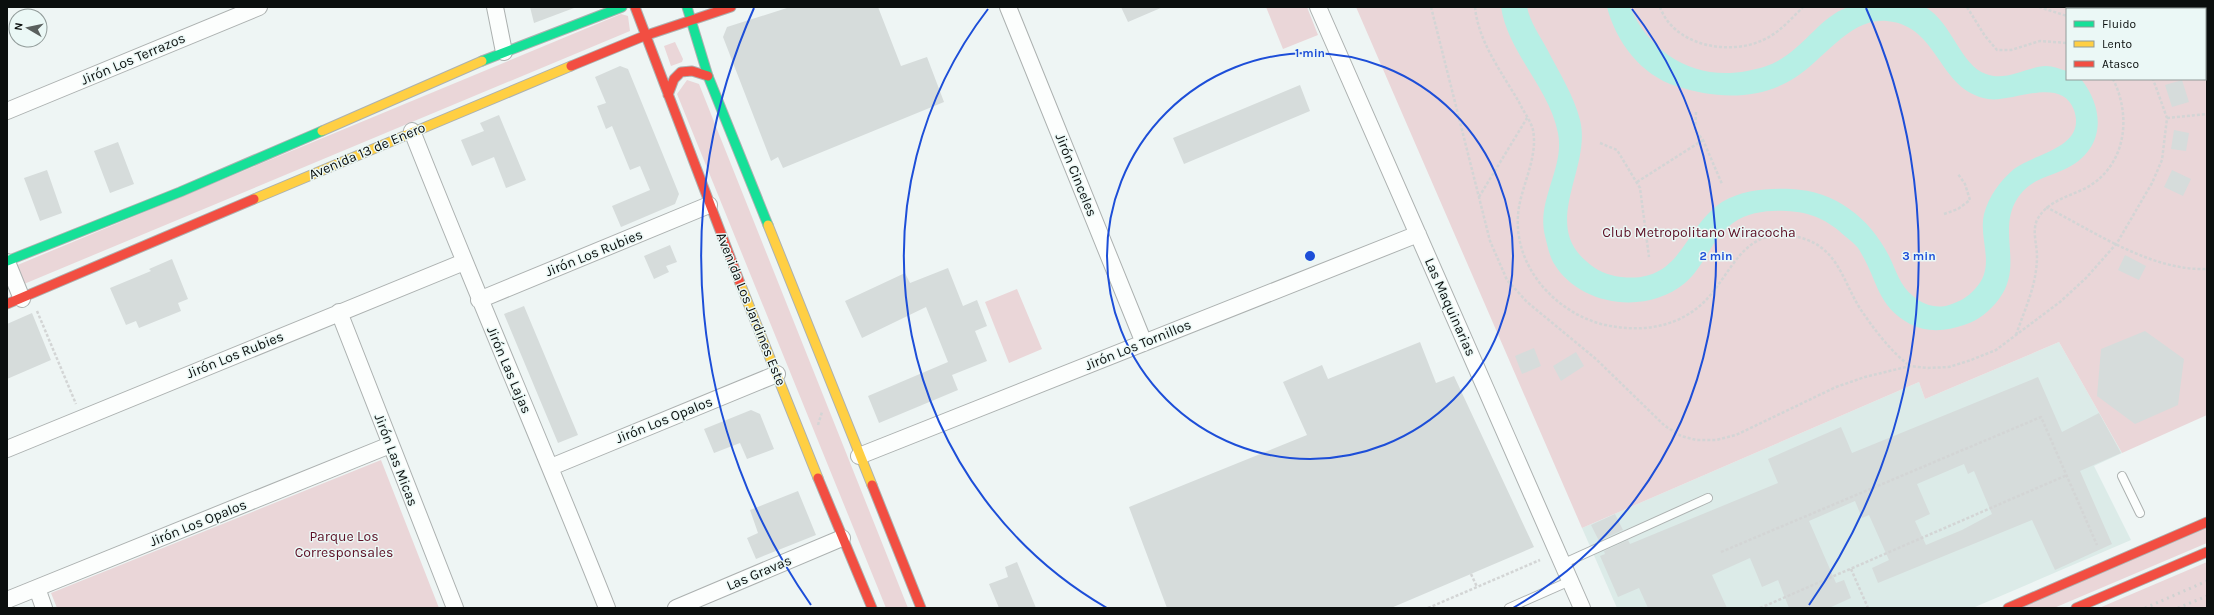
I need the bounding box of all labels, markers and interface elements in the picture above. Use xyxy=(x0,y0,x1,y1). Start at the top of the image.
north arrow xyxy=(8,8,48,48)
legend xyxy=(2066,8,2206,80)
text: Fluido xyxy=(2102,17,2136,31)
text: N xyxy=(12,22,26,31)
street label: Jirón Los Terrazos xyxy=(78,29,188,89)
text: Lento xyxy=(2102,37,2132,51)
text: 1 min xyxy=(1295,46,1325,60)
text: Atasco xyxy=(2102,57,2139,71)
street label: Avenida 13 de Enero xyxy=(306,119,428,183)
street label: Jirón Cinceles xyxy=(1052,131,1100,219)
park label: Club Metropolitano Wiracocha xyxy=(1602,224,1796,241)
street label: Jirón Los Rubies xyxy=(543,226,645,280)
street label: Avenida Los Jardines Este xyxy=(712,230,790,388)
centre of rings xyxy=(1303,249,1317,263)
text: 2 min xyxy=(1699,249,1733,263)
text: 3 min xyxy=(1902,249,1936,263)
street label: Las Maquinarias xyxy=(1421,255,1479,359)
street label: Jirón Los Tornillos xyxy=(1082,316,1194,374)
street label: Jirón Las Lajas xyxy=(483,324,535,416)
street label: Jirón Los Rubies xyxy=(184,328,286,382)
street label: Jirón Los Opalos xyxy=(613,393,715,447)
street label: Jirón Las Micas xyxy=(371,411,421,509)
street label: Jirón Los Opalos xyxy=(147,496,249,550)
park label: Parque Los Corresponsales xyxy=(295,528,393,561)
street label: Las Gravas xyxy=(724,552,794,594)

